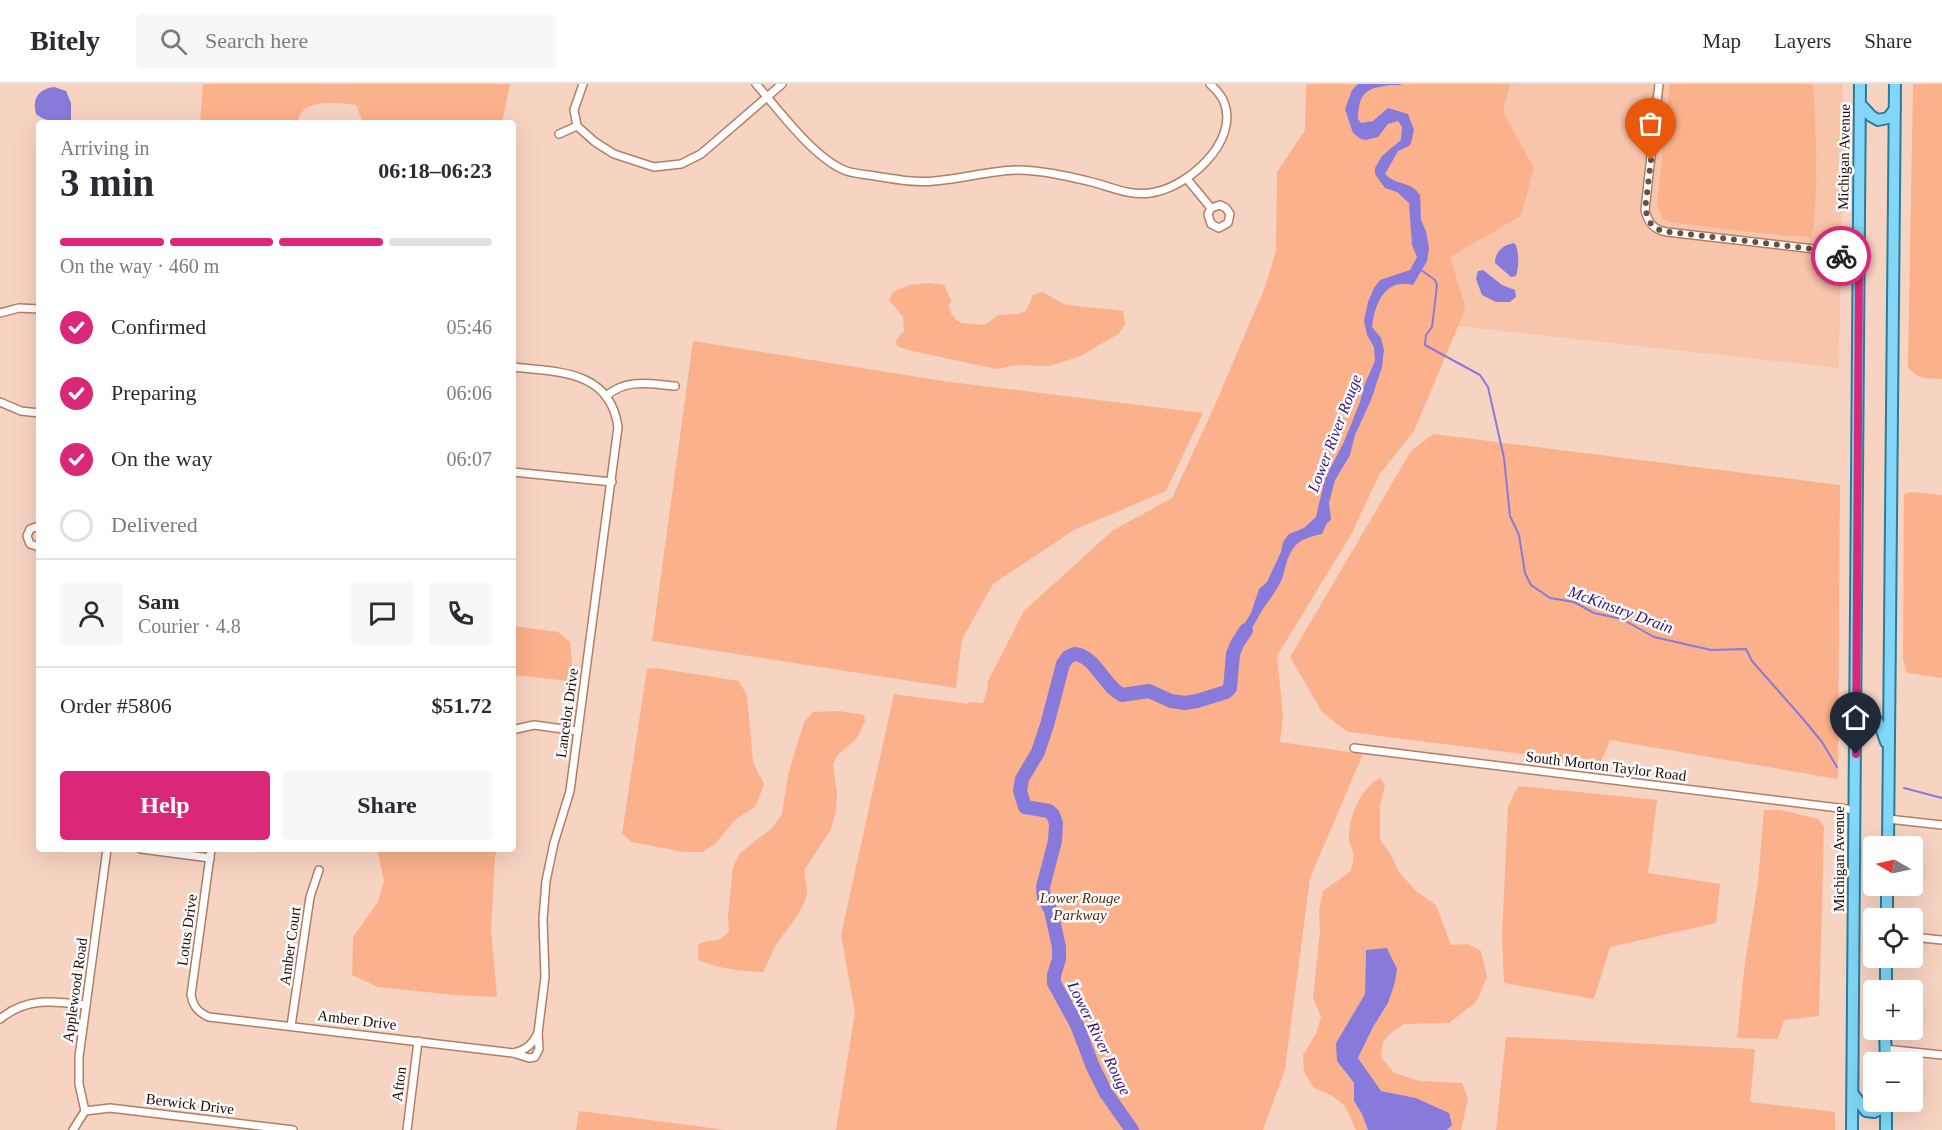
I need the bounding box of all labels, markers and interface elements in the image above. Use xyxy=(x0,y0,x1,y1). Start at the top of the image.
search box xyxy=(136,14,556,68)
text: Bitely xyxy=(30,25,100,56)
icon: search xyxy=(157,25,190,58)
text: Search here xyxy=(205,28,308,53)
text: Map xyxy=(1703,29,1741,53)
text: Layers xyxy=(1774,29,1831,53)
text: Share xyxy=(1864,29,1912,53)
pin xyxy=(1625,98,1676,160)
street label: Michigan Avenue xyxy=(1835,104,1853,210)
icon: bag xyxy=(1634,107,1667,140)
text: Arriving in xyxy=(60,137,149,159)
text: 06:18–06:23 xyxy=(378,158,492,183)
text: 3 min xyxy=(60,161,154,204)
courier xyxy=(1811,226,1871,286)
icon: bike xyxy=(1825,240,1858,273)
text: On the way · 460 m xyxy=(60,255,219,277)
icon: check xyxy=(60,311,93,344)
text: Confirmed xyxy=(111,314,206,339)
text: 05:46 xyxy=(446,316,492,338)
water label: Lower River Rouge xyxy=(1304,372,1366,496)
icon: check xyxy=(60,377,93,410)
text: Preparing xyxy=(111,380,197,405)
text: 06:06 xyxy=(446,382,492,404)
icon: check xyxy=(60,443,93,476)
text: On the way xyxy=(111,446,212,471)
text: 06:07 xyxy=(446,448,492,470)
text: Delivered xyxy=(111,512,198,537)
button: person xyxy=(60,582,123,645)
button: chat xyxy=(351,582,414,645)
button: phone xyxy=(429,582,492,645)
water label: McKinstry Drain xyxy=(1565,582,1675,637)
text: Sam xyxy=(138,589,180,614)
text: Courier · 4.8 xyxy=(138,615,241,637)
street label: Lancelot Drive xyxy=(553,667,581,759)
pin xyxy=(1830,692,1881,754)
text: Order #5806 xyxy=(60,693,172,718)
text: $51.72 xyxy=(432,693,492,718)
icon: home xyxy=(1839,701,1872,734)
street label: South Morton Taylor Road xyxy=(1525,748,1688,784)
button: Help xyxy=(60,771,270,840)
button: Share xyxy=(282,771,492,840)
street label: Michigan Avenue xyxy=(1831,806,1847,912)
north arrow xyxy=(1863,836,1923,896)
map controls xyxy=(1863,836,1923,1112)
park label: Lower Rouge Parkway xyxy=(1039,890,1121,923)
street label: Lotus Drive xyxy=(174,893,200,967)
street label: Amber Court xyxy=(277,905,304,987)
button: locate xyxy=(1863,908,1923,968)
street label: Applewood Road xyxy=(60,936,90,1043)
water label: Lower River Rouge xyxy=(1063,978,1134,1098)
button: + xyxy=(1863,980,1923,1040)
street label: Amber Drive xyxy=(317,1007,398,1033)
button: − xyxy=(1863,1052,1923,1112)
street label: Afton xyxy=(389,1065,409,1102)
street label: Berwick Drive xyxy=(145,1091,235,1117)

